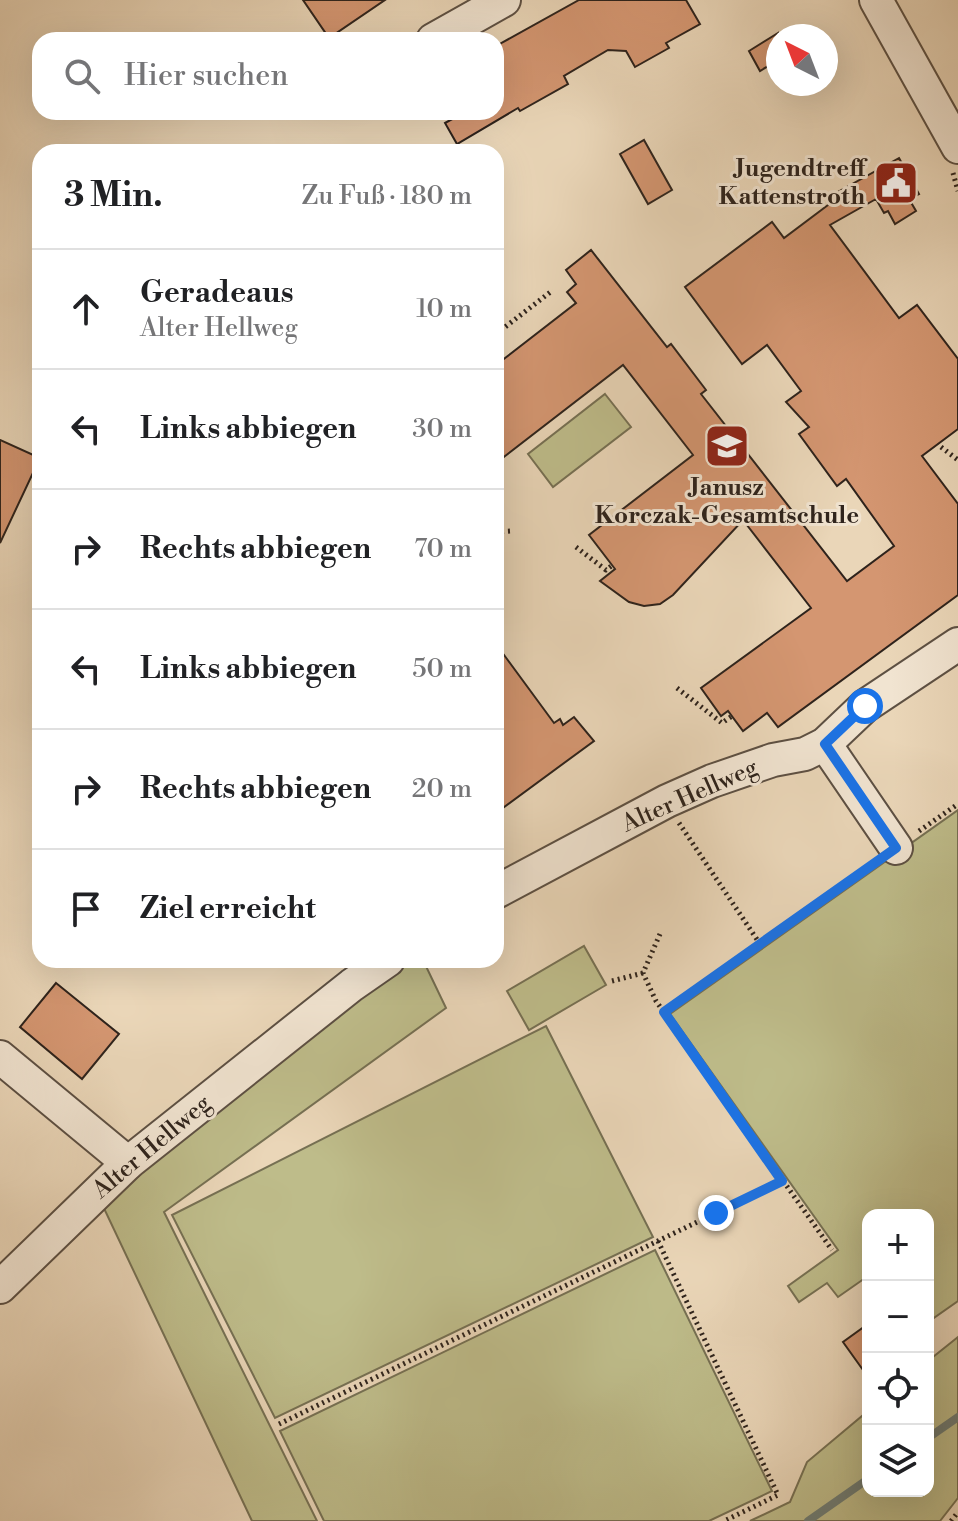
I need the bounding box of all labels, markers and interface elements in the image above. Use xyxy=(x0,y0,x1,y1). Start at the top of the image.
north arrow xyxy=(766,24,838,96)
search box xyxy=(32,32,504,120)
icon: search xyxy=(60,54,104,98)
text: Hier suchen xyxy=(124,57,288,95)
place label: Jugendtreff Kattenstroth xyxy=(718,154,868,212)
public building icon: Jugendtreff Kattenstroth xyxy=(872,159,920,207)
text: 3 Min. xyxy=(64,175,162,217)
text: Zu Fuß · 180 m xyxy=(302,180,472,212)
text: Geradeaus xyxy=(140,274,294,312)
icon: ahead xyxy=(64,287,108,331)
text: 10 m xyxy=(416,293,472,325)
text: Alter Hellweg xyxy=(140,312,298,344)
icon: left xyxy=(64,407,108,451)
text: Links abbiegen xyxy=(140,410,356,448)
text: 30 m xyxy=(412,413,472,445)
school or university icon: Janusz Korczak-Gesamtschule xyxy=(703,422,751,470)
place label: Janusz Korczak-Gesamtschule xyxy=(595,473,859,531)
icon: right xyxy=(64,527,108,571)
text: Rechts abbiegen xyxy=(140,530,371,568)
text: 70 m xyxy=(414,533,472,565)
icon: left xyxy=(64,647,108,691)
text: Links abbiegen xyxy=(140,650,356,688)
text: 50 m xyxy=(412,653,472,685)
route start xyxy=(847,688,883,724)
street label: Alter Hellweg xyxy=(616,752,763,840)
icon: right xyxy=(64,767,108,811)
text: Rechts abbiegen xyxy=(140,770,371,808)
text: 20 m xyxy=(412,773,472,805)
icon: arrive xyxy=(64,887,108,931)
text: Ziel erreicht xyxy=(140,890,316,928)
street label: Alter Hellweg xyxy=(86,1088,218,1206)
route end xyxy=(698,1195,734,1231)
map controls xyxy=(862,1209,934,1497)
button: + xyxy=(862,1209,934,1281)
button: − xyxy=(862,1281,934,1353)
button: locate xyxy=(862,1353,934,1425)
button: layers xyxy=(862,1425,934,1497)

